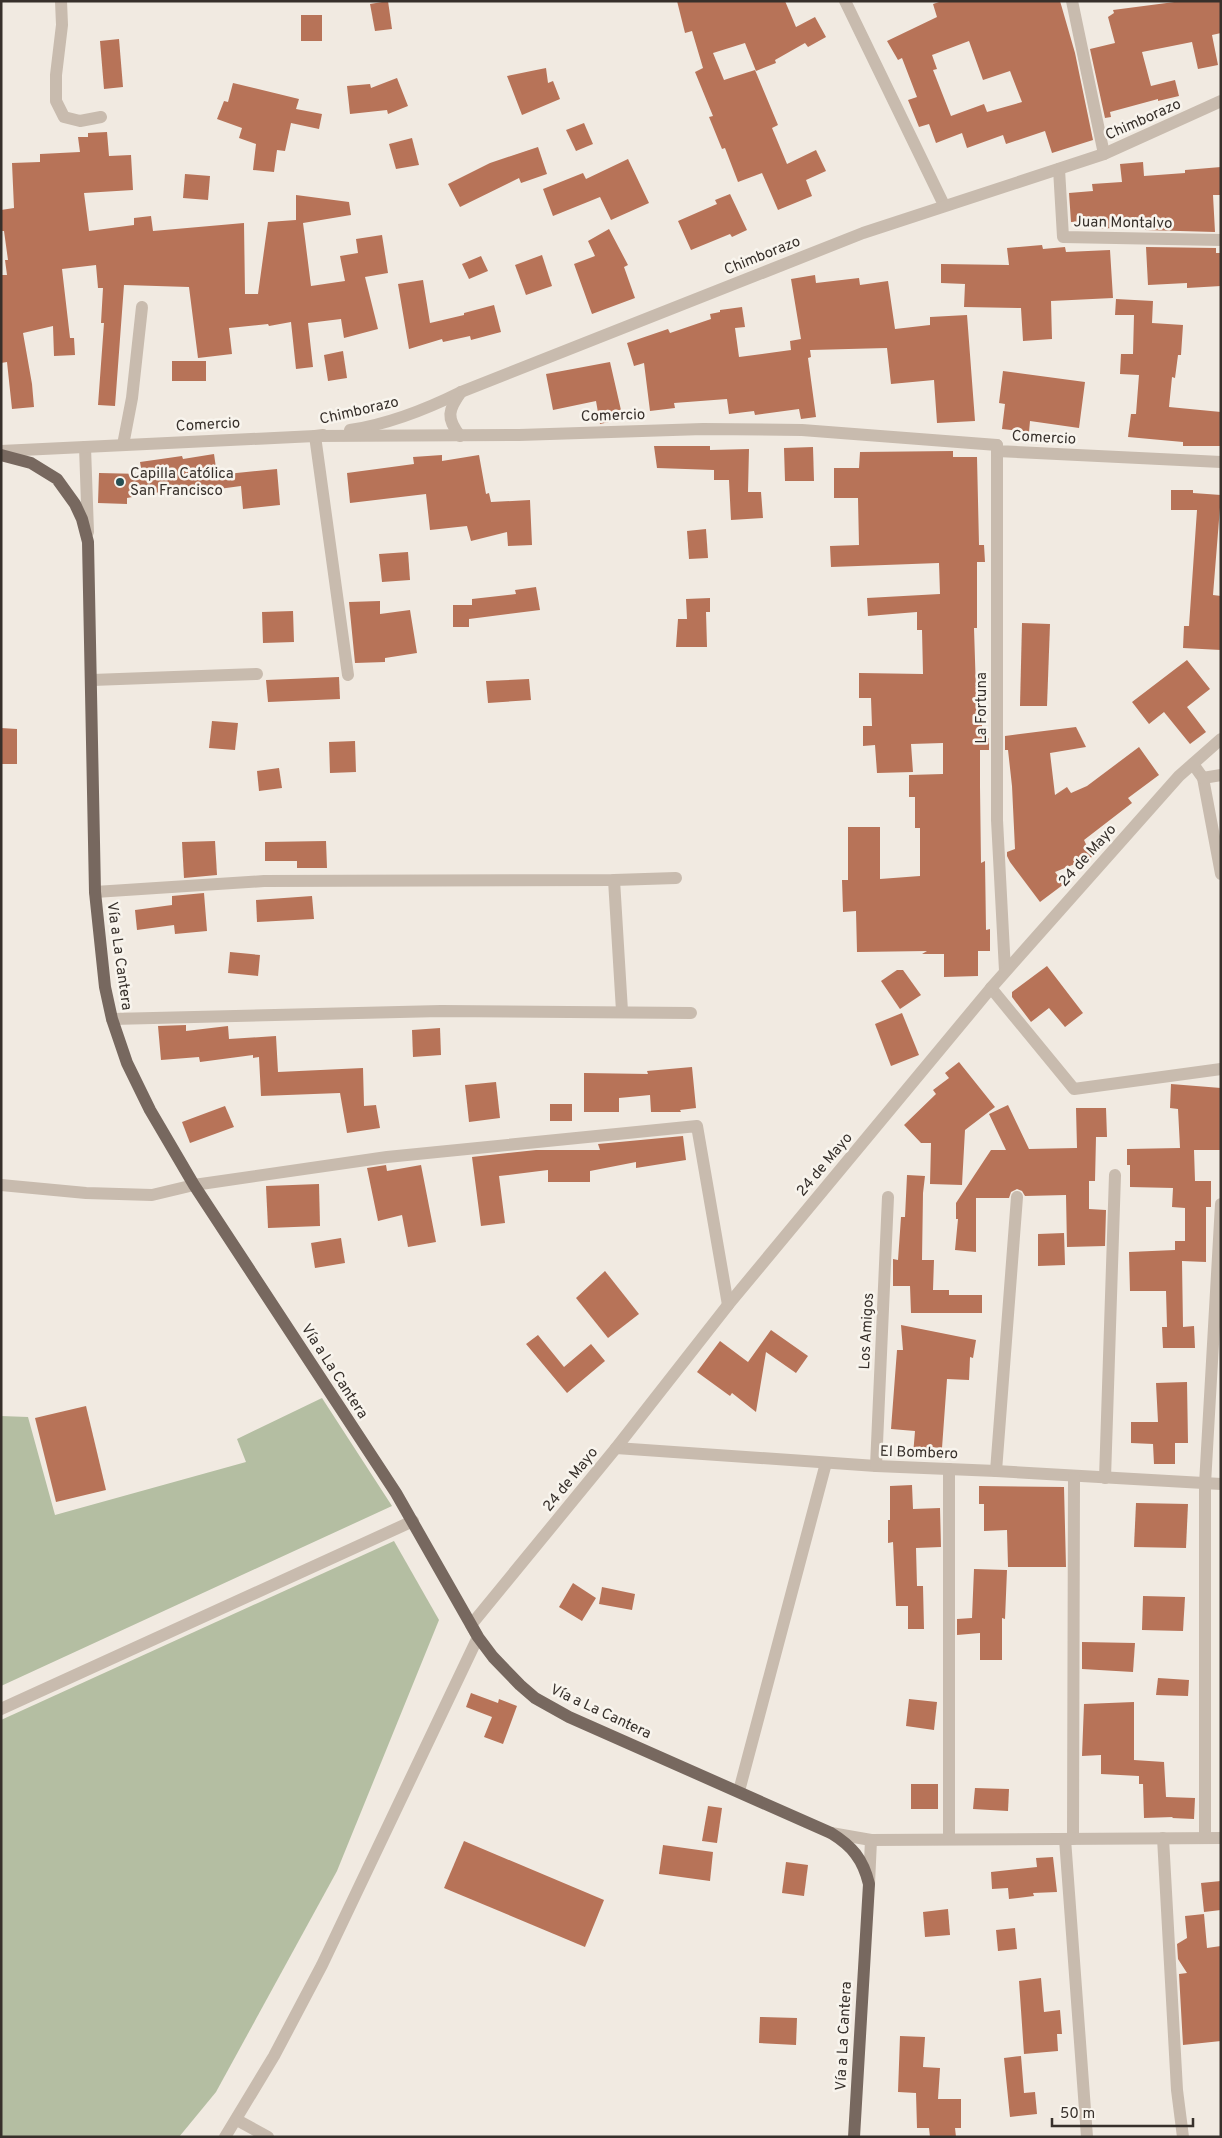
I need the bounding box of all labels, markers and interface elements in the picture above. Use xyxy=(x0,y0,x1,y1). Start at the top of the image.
street label: Chimborazo xyxy=(1103,95,1184,145)
street label: Juan Montalvo xyxy=(1073,213,1172,234)
street label: Chimborazo xyxy=(722,232,804,280)
street label: Chimborazo xyxy=(318,393,401,430)
street label: Comercio xyxy=(581,406,646,427)
street label: Comercio xyxy=(175,414,241,437)
street label: Comercio xyxy=(1011,427,1077,450)
place label: Capilla Católica San Francisco xyxy=(130,465,234,501)
marker: Capilla Católica San Francisco xyxy=(114,476,126,488)
street label: La Fortuna xyxy=(973,672,992,744)
street label: 24 de Mayo xyxy=(1055,821,1121,891)
street label: Vía a La Cantera xyxy=(101,901,136,1012)
street label: 24 de Mayo xyxy=(793,1129,857,1201)
street label: Los Amigos xyxy=(856,1292,879,1370)
street label: Vía a La Cantera xyxy=(296,1321,372,1423)
street label: El Bombero xyxy=(880,1443,958,1464)
street label: 24 de Mayo xyxy=(539,1444,603,1516)
street label: Vía a La Cantera xyxy=(547,1681,654,1744)
street label: Vía a La Cantera xyxy=(832,1981,857,2091)
scale bar xyxy=(1052,2096,1193,2128)
text: 50 m xyxy=(1060,2105,1095,2124)

